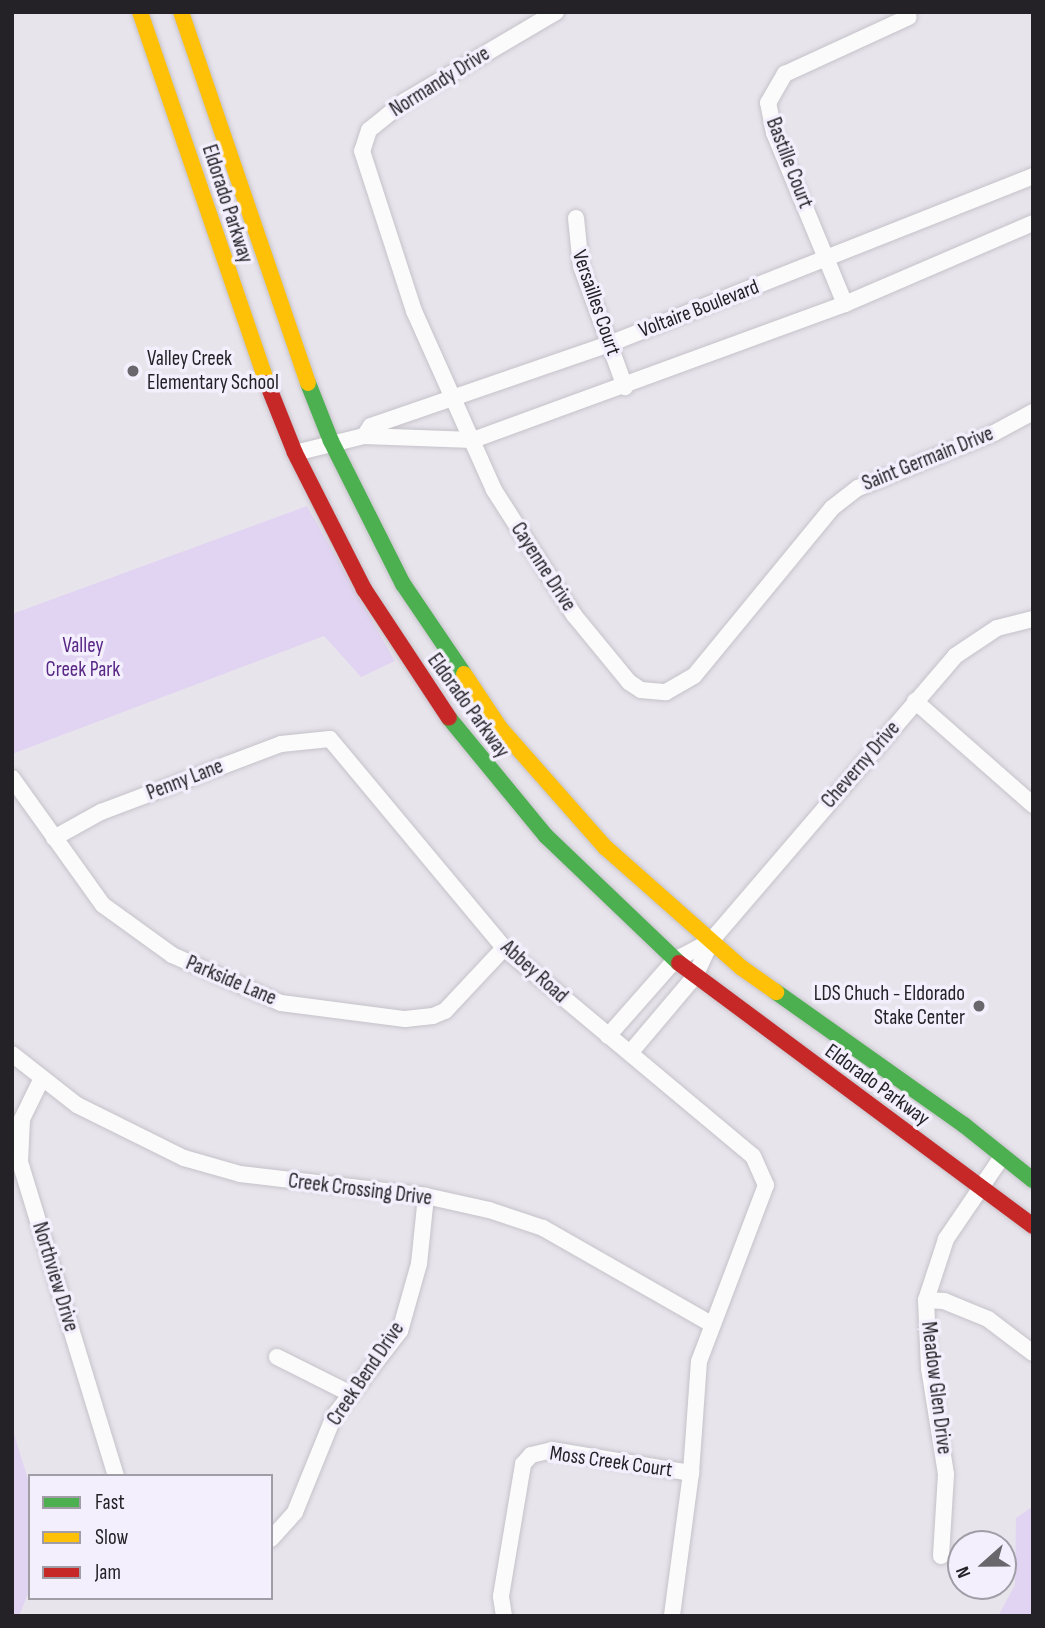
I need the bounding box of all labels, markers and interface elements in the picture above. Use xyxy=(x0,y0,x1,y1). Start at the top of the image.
street label: Normandy Drive xyxy=(385,41,495,123)
street label: Bastille Court xyxy=(760,114,818,212)
street label: Eldorado Parkway xyxy=(196,142,258,266)
street label: Versailles Court xyxy=(566,247,626,359)
street label: Voltaire Boulevard xyxy=(635,275,763,343)
place label: Valley Creek Elementary School xyxy=(147,346,279,396)
marker: Valley Creek Elementary School xyxy=(125,363,141,379)
street label: Saint Germain Drive xyxy=(859,421,997,497)
street label: Cayenne Drive xyxy=(505,518,581,616)
park label: Valley Creek Park xyxy=(46,633,120,683)
street label: Eldorado Parkway xyxy=(422,649,514,763)
street label: Cheverny Drive xyxy=(816,716,906,814)
street label: Penny Lane xyxy=(143,754,227,806)
street label: Abbey Road xyxy=(495,935,573,1009)
street label: Parkside Lane xyxy=(182,951,280,1011)
place label: LDS Chuch - Eldorado Stake Center xyxy=(814,981,965,1031)
marker: LDS Chuch - Eldorado Stake Center xyxy=(971,998,987,1014)
street label: Eldorado Parkway xyxy=(820,1039,934,1131)
street label: Creek Crossing Drive xyxy=(287,1169,433,1211)
street label: Northview Drive xyxy=(26,1219,84,1335)
street label: Creek Bend Drive xyxy=(322,1317,410,1431)
street label: Meadow Glen Drive xyxy=(915,1320,957,1456)
street label: Moss Creek Court xyxy=(548,1441,674,1483)
legend xyxy=(28,1474,273,1600)
text: Fast xyxy=(95,1490,125,1515)
text: Slow xyxy=(95,1525,128,1550)
north arrow xyxy=(947,1530,1017,1600)
text: Jam xyxy=(95,1560,121,1585)
text: N xyxy=(951,1563,976,1581)

